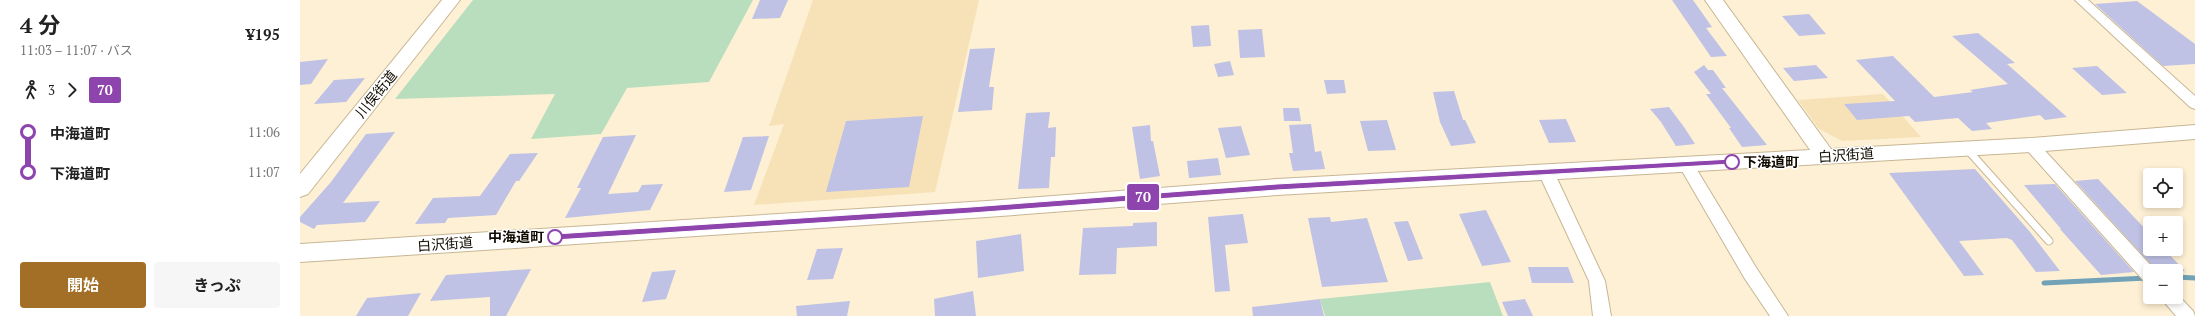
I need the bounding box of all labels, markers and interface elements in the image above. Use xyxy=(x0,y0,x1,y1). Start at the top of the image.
text: 4 分 xyxy=(20,10,60,39)
text: ¥195 xyxy=(246,24,280,44)
text: 11:03 – 11:07 · バス xyxy=(20,41,133,59)
street label: 川俣街道 xyxy=(351,66,401,121)
icon: walk xyxy=(20,79,42,101)
icon: forward xyxy=(61,79,83,101)
text: 70 xyxy=(97,80,113,99)
text: 3 xyxy=(48,81,55,99)
text: 中海道町 xyxy=(50,123,110,143)
text: 11:06 xyxy=(248,123,280,141)
street label: 白沢街道 xyxy=(1817,143,1875,166)
place label: 下海道町 xyxy=(1743,152,1799,171)
marker: 下海道町 xyxy=(1724,154,1740,170)
text: 下海道町 xyxy=(50,163,110,183)
text: 11:07 xyxy=(248,163,280,181)
map controls xyxy=(2143,168,2183,304)
button: locate xyxy=(2143,168,2183,208)
line badge: 70 xyxy=(1125,184,1161,210)
text: 70 xyxy=(1135,187,1151,206)
button: + xyxy=(2143,216,2183,256)
place label: 中海道町 xyxy=(488,227,544,246)
marker: 中海道町 xyxy=(547,229,563,245)
street label: 白沢街道 xyxy=(416,232,474,255)
button: 開始 xyxy=(20,262,146,308)
button: きっぷ xyxy=(154,262,280,308)
button: − xyxy=(2143,264,2183,304)

